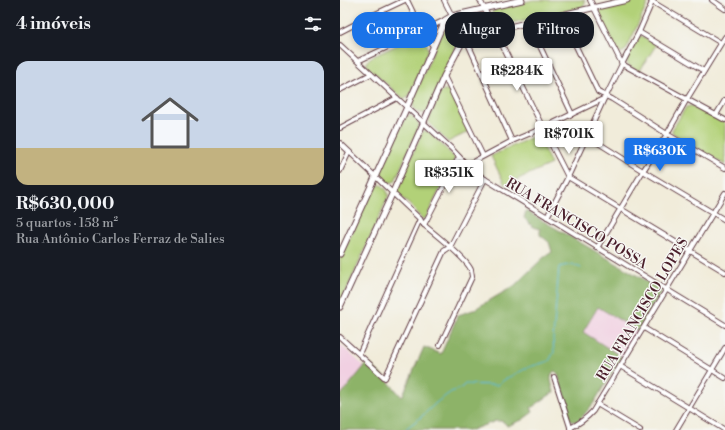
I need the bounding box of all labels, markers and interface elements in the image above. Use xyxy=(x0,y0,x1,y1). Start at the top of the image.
chip: Comprar xyxy=(352,12,437,48)
chip: Alugar xyxy=(445,12,515,48)
chip: Filtros xyxy=(523,12,594,48)
text: 4 imóveis xyxy=(16,13,91,35)
icon: filters xyxy=(302,13,324,35)
pin: R$284K xyxy=(484,58,550,92)
text: R$284K xyxy=(490,63,544,79)
icon: home xyxy=(134,87,206,159)
pin: R$701K xyxy=(536,121,602,155)
text: R$701K xyxy=(544,126,594,142)
pin: R$630K xyxy=(627,138,693,172)
text: R$630K xyxy=(633,143,687,159)
pin: R$351K xyxy=(416,160,482,194)
text: R$351K xyxy=(424,165,474,181)
street label: RUA FRANCISCO POSSA xyxy=(502,174,651,274)
text: R$630,000 xyxy=(16,193,114,215)
text: 5 quartos · 158 m² xyxy=(16,215,118,231)
text: Rua Antônio Carlos Ferraz de Salies xyxy=(16,231,225,247)
street label: RUA FRANCISCO LOPES xyxy=(593,235,693,384)

